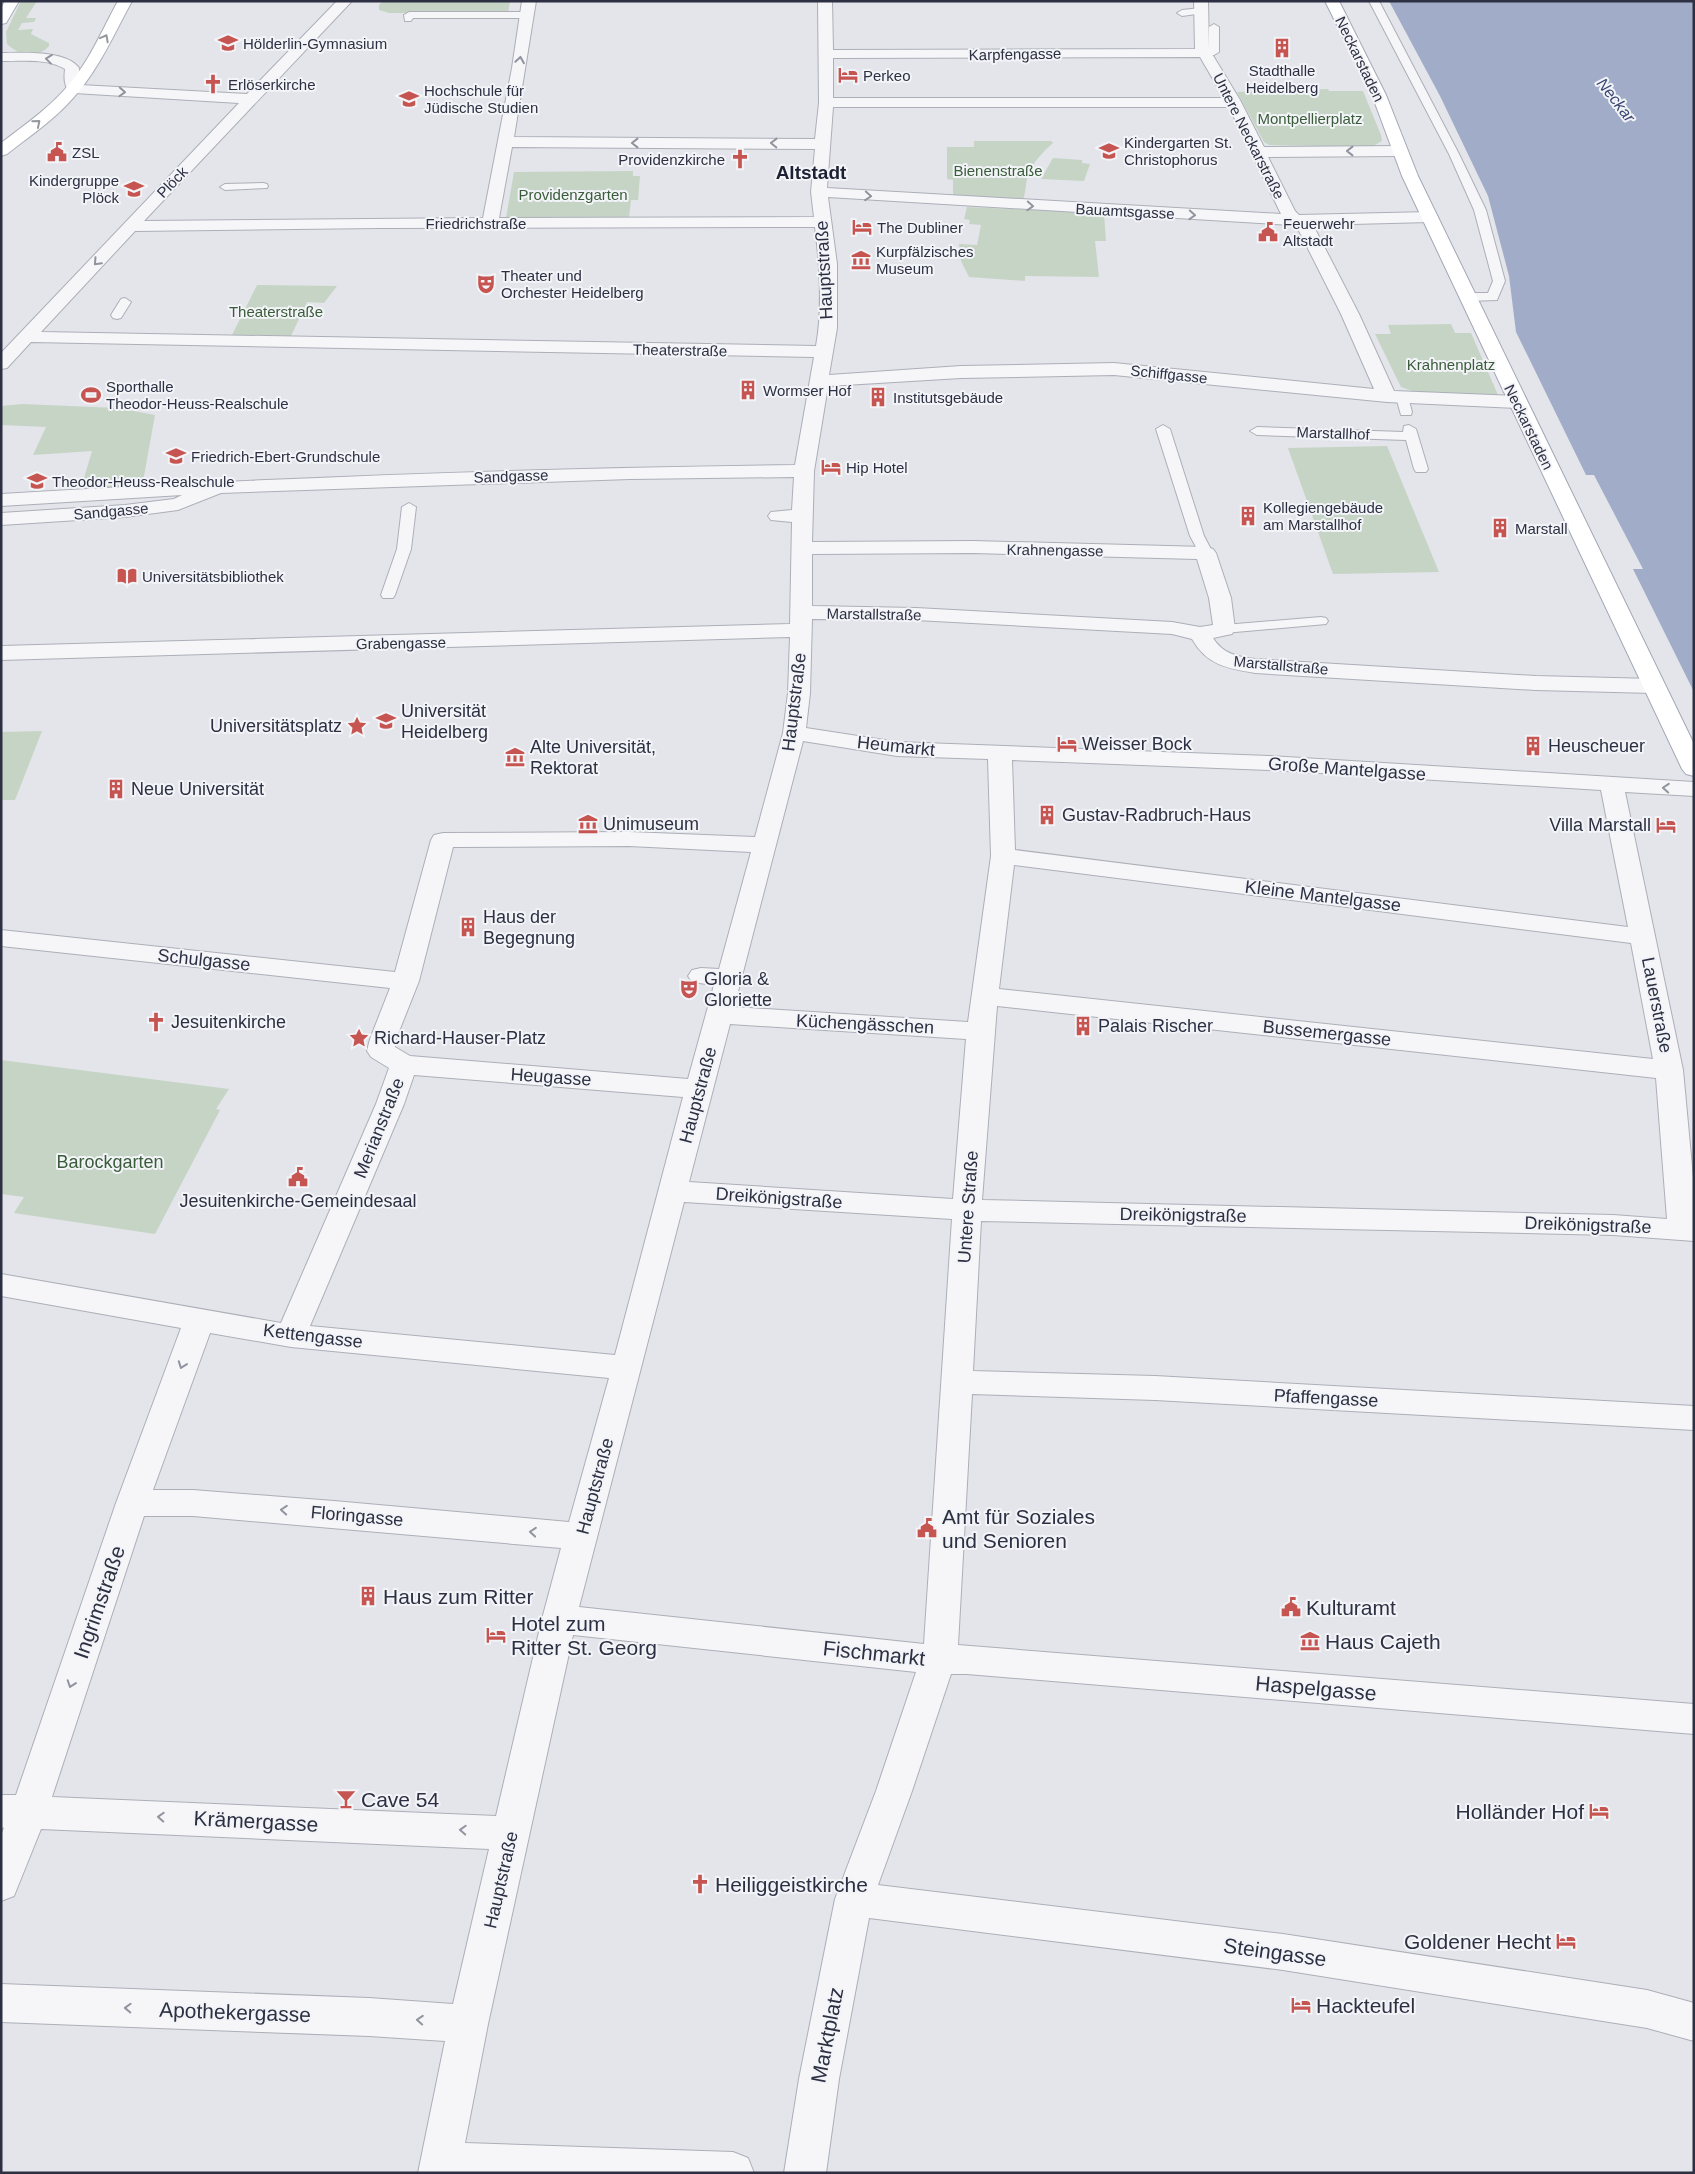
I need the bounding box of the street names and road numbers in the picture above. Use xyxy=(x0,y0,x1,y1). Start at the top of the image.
street label: Neckarstaden xyxy=(1332,14,1388,104)
street label: Karpfengasse xyxy=(969,45,1061,63)
street label: Untere Neckarstraße xyxy=(1210,70,1288,202)
street label: Plöck xyxy=(153,163,191,201)
street label: Bauamtsgasse xyxy=(1075,200,1175,222)
street label: Friedrichstraße xyxy=(426,215,526,232)
street label: Hauptstraße xyxy=(811,220,837,320)
street label: Theaterstraße xyxy=(633,341,727,359)
street label: Schiffgasse xyxy=(1130,362,1208,386)
street label: Neckarstaden xyxy=(1501,382,1557,472)
street label: Marstallhof xyxy=(1296,423,1371,443)
street label: Sandgasse xyxy=(473,466,549,486)
street label: Sandgasse xyxy=(73,499,149,523)
street label: Krahnengasse xyxy=(1006,541,1104,559)
street label: Marstallstraße xyxy=(826,605,922,623)
street label: Grabengasse xyxy=(356,634,446,652)
street label: Hauptstraße xyxy=(778,652,810,752)
street label: Marstallstraße xyxy=(1233,652,1329,678)
street label: Heumarkt xyxy=(856,732,936,760)
street label: Große Mantelgasse xyxy=(1267,754,1427,784)
street label: Kleine Mantelgasse xyxy=(1244,877,1402,915)
street label: Schulgasse xyxy=(157,945,251,975)
street label: Lauerstraße xyxy=(1638,955,1676,1055)
street label: Küchengässchen xyxy=(796,1010,934,1038)
street label: Bussemergasse xyxy=(1262,1016,1392,1050)
street label: Hauptstraße xyxy=(676,1045,720,1145)
street label: Heugasse xyxy=(510,1064,592,1090)
street label: Merianstraße xyxy=(350,1075,408,1181)
street label: Untere Straße xyxy=(954,1150,982,1264)
street label: Dreikönigstraße xyxy=(715,1184,843,1212)
street label: Dreikönigstraße xyxy=(1119,1204,1247,1226)
street label: Dreikönigstraße xyxy=(1524,1213,1652,1237)
street label: Kettengasse xyxy=(262,1320,364,1352)
street label: Pfaffengasse xyxy=(1273,1385,1379,1411)
street label: Hauptstraße xyxy=(573,1436,617,1536)
street label: Floringasse xyxy=(310,1502,404,1530)
street label: Ingrimstraße xyxy=(69,1543,129,1661)
street label: Fischmarkt xyxy=(822,1636,926,1670)
street label: Haspelgasse xyxy=(1255,1671,1377,1705)
street label: Krämergasse xyxy=(193,1806,319,1836)
street label: Hauptstraße xyxy=(480,1829,522,1931)
street label: Steingasse xyxy=(1222,1933,1328,1971)
street label: Marktplatz xyxy=(806,1985,848,2085)
street label: Apothekergasse xyxy=(159,1998,311,2026)

